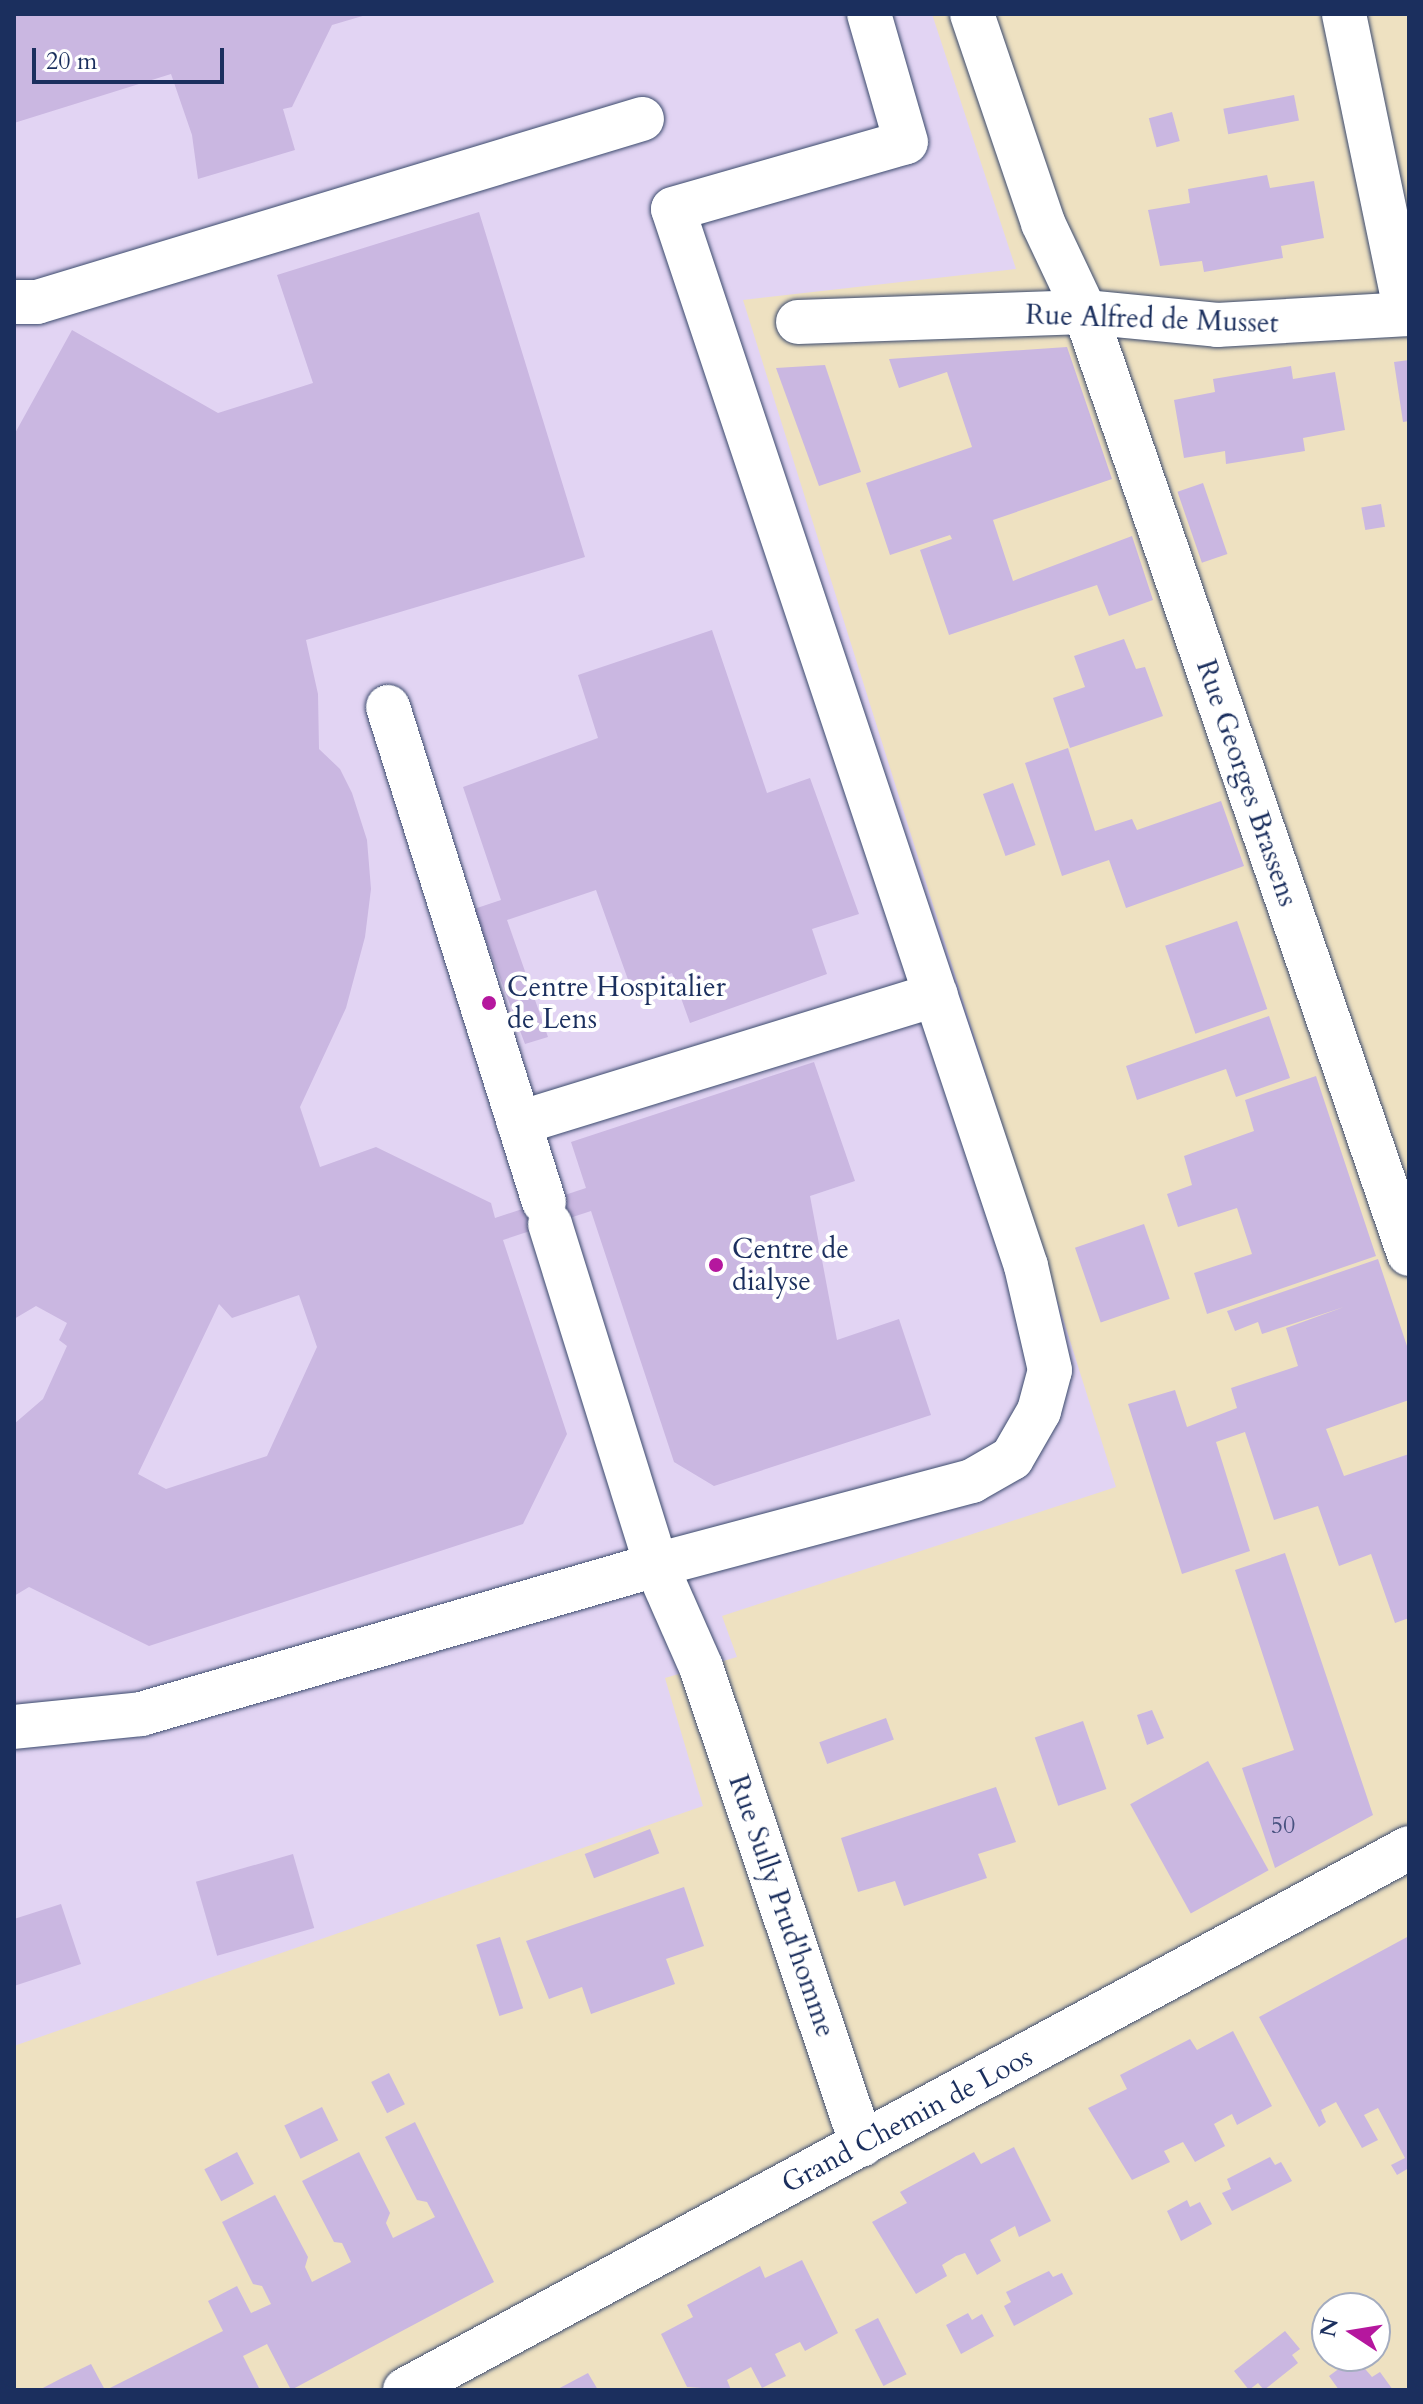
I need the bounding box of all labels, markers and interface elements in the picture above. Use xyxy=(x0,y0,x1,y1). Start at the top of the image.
scale bar xyxy=(36,32,228,82)
text: 20 m xyxy=(46,45,97,78)
street label: Rue Alfred de Musset xyxy=(1025,298,1279,340)
street label: Rue Georges Brassens xyxy=(1189,655,1305,911)
place label: Centre Hospitalier de Lens xyxy=(507,970,726,1036)
marker: Centre Hospitalier de Lens xyxy=(478,992,500,1014)
place label: Centre de dialyse xyxy=(732,1232,849,1298)
marker: Centre de dialyse xyxy=(707,1256,725,1274)
street label: Rue Sully Prud'homme xyxy=(721,1771,843,2041)
house number: 50 xyxy=(1271,1812,1295,1840)
street label: Grand Chemin de Loos xyxy=(776,2040,1038,2200)
north arrow xyxy=(1311,2292,1391,2372)
text: N xyxy=(1313,2315,1346,2340)

